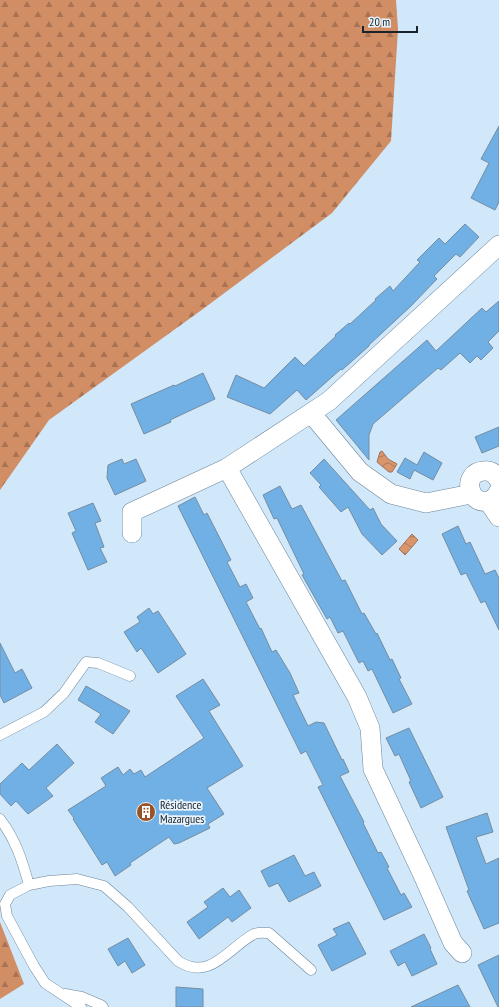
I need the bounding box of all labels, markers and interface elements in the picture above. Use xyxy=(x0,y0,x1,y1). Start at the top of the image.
scale bar xyxy=(363,8,417,34)
text: 20 m xyxy=(369,14,390,29)
place label: Résidence Mazargues xyxy=(160,797,204,826)
building icon: Résidence Mazargues xyxy=(135,801,157,823)

